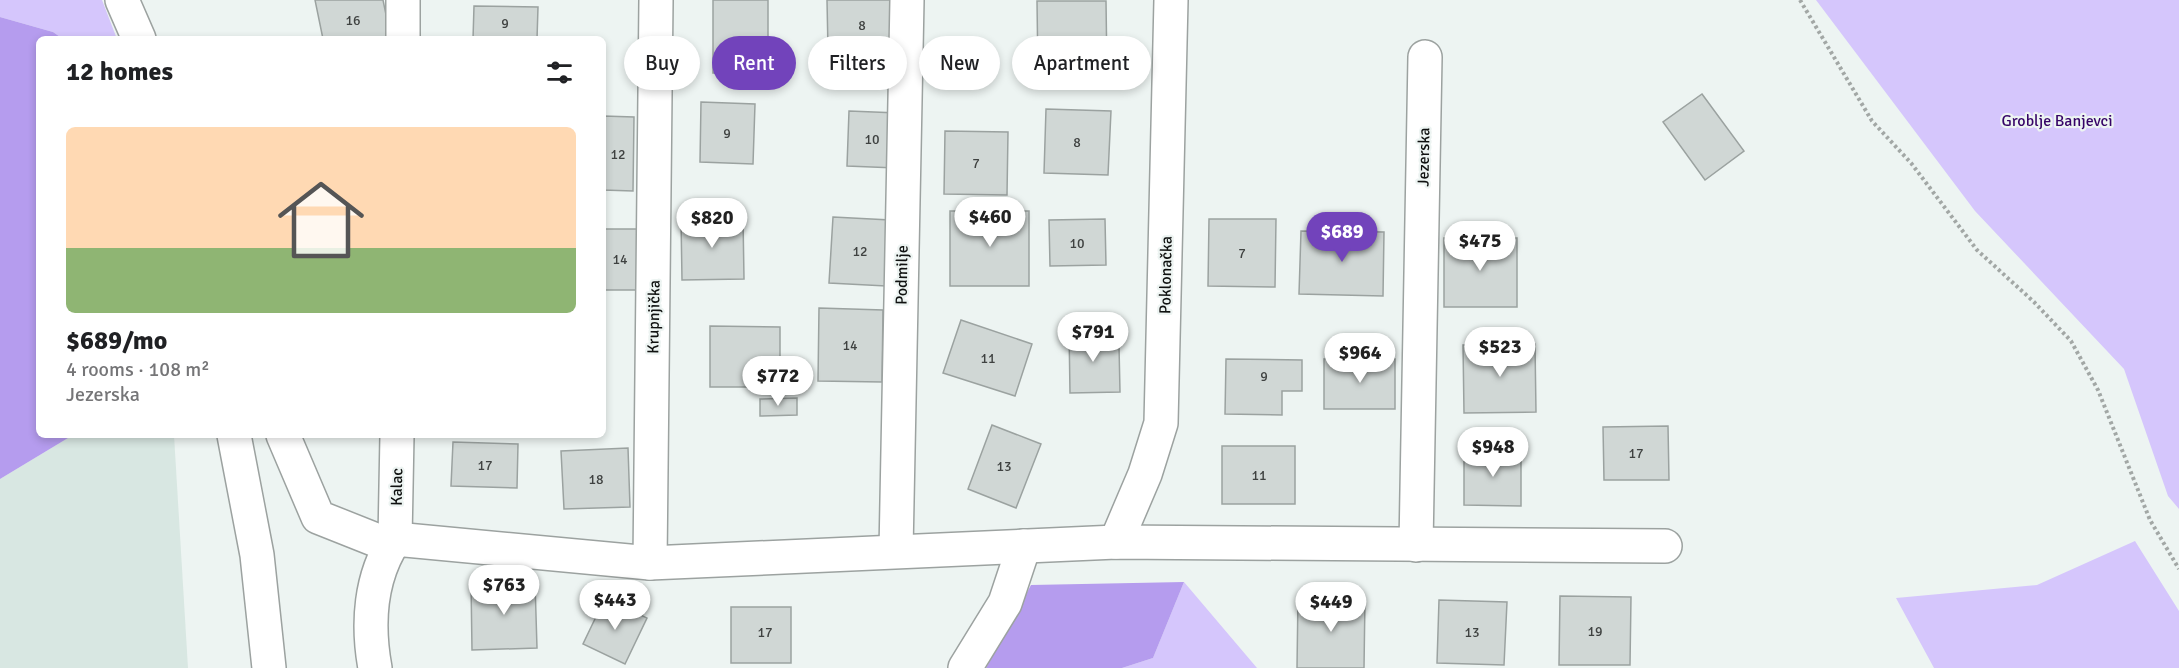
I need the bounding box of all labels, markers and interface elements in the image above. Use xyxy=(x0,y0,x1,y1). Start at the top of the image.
house number: 16 xyxy=(345,12,361,29)
house number: 9 xyxy=(501,15,509,32)
house number: 8 xyxy=(858,17,866,34)
chip: Buy xyxy=(624,36,700,90)
chip: Rent xyxy=(712,36,796,90)
chip: Filters xyxy=(808,36,907,90)
chip: New xyxy=(919,36,1000,90)
chip: Apartment xyxy=(1012,36,1151,90)
text: 12 homes xyxy=(66,56,173,88)
icon: filters xyxy=(543,56,576,89)
park label: Groblje Banjevci xyxy=(2001,111,2113,131)
house number: 9 xyxy=(723,125,731,142)
street label: Jezerska xyxy=(1413,127,1435,187)
house number: 10 xyxy=(864,131,880,148)
house number: 8 xyxy=(1073,134,1081,151)
house number: 12 xyxy=(610,146,626,163)
house number: 7 xyxy=(972,155,980,172)
icon: home xyxy=(267,166,375,274)
pin: $460 xyxy=(954,197,1026,248)
pin: $820 xyxy=(676,198,748,249)
text: $460 xyxy=(968,204,1012,229)
text: $820 xyxy=(690,205,734,230)
pin: $689 xyxy=(1306,212,1378,263)
text: $689 xyxy=(1320,219,1364,244)
pin: $475 xyxy=(1444,221,1516,272)
text: $475 xyxy=(1458,228,1502,253)
house number: 10 xyxy=(1069,235,1085,252)
street label: Poklonačka xyxy=(1155,236,1177,314)
house number: 12 xyxy=(852,243,868,260)
street label: Podmilje xyxy=(891,245,913,305)
house number: 7 xyxy=(1238,245,1246,262)
house number: 14 xyxy=(612,251,628,268)
street label: Krupnjička xyxy=(643,280,665,354)
pin: $791 xyxy=(1057,312,1129,363)
text: $791 xyxy=(1071,319,1115,344)
text: $689/mo xyxy=(66,325,167,357)
pin: $523 xyxy=(1464,327,1536,378)
pin: $964 xyxy=(1324,333,1396,384)
text: $523 xyxy=(1478,334,1522,359)
house number: 14 xyxy=(842,337,858,354)
text: $964 xyxy=(1338,340,1382,365)
house number: 11 xyxy=(980,350,996,367)
pin: $772 xyxy=(742,356,814,407)
text: 4 rooms · 108 m² xyxy=(66,357,210,382)
text: $772 xyxy=(756,363,800,388)
house number: 9 xyxy=(1260,368,1268,385)
text: Jezerska xyxy=(66,382,140,407)
pin: $948 xyxy=(1457,427,1529,478)
text: $948 xyxy=(1471,434,1515,459)
house number: 17 xyxy=(1628,445,1644,462)
house number: 17 xyxy=(477,457,493,474)
house number: 13 xyxy=(996,458,1012,475)
house number: 11 xyxy=(1251,467,1267,484)
street label: Kalac xyxy=(387,468,407,506)
house number: 18 xyxy=(588,471,604,488)
pin: $763 xyxy=(468,565,540,616)
text: $763 xyxy=(482,572,526,597)
pin: $443 xyxy=(579,580,651,631)
pin: $449 xyxy=(1295,582,1367,633)
text: $443 xyxy=(593,587,637,612)
text: $449 xyxy=(1309,589,1353,614)
house number: 19 xyxy=(1587,623,1603,640)
house number: 17 xyxy=(757,624,773,641)
house number: 13 xyxy=(1464,624,1480,641)

